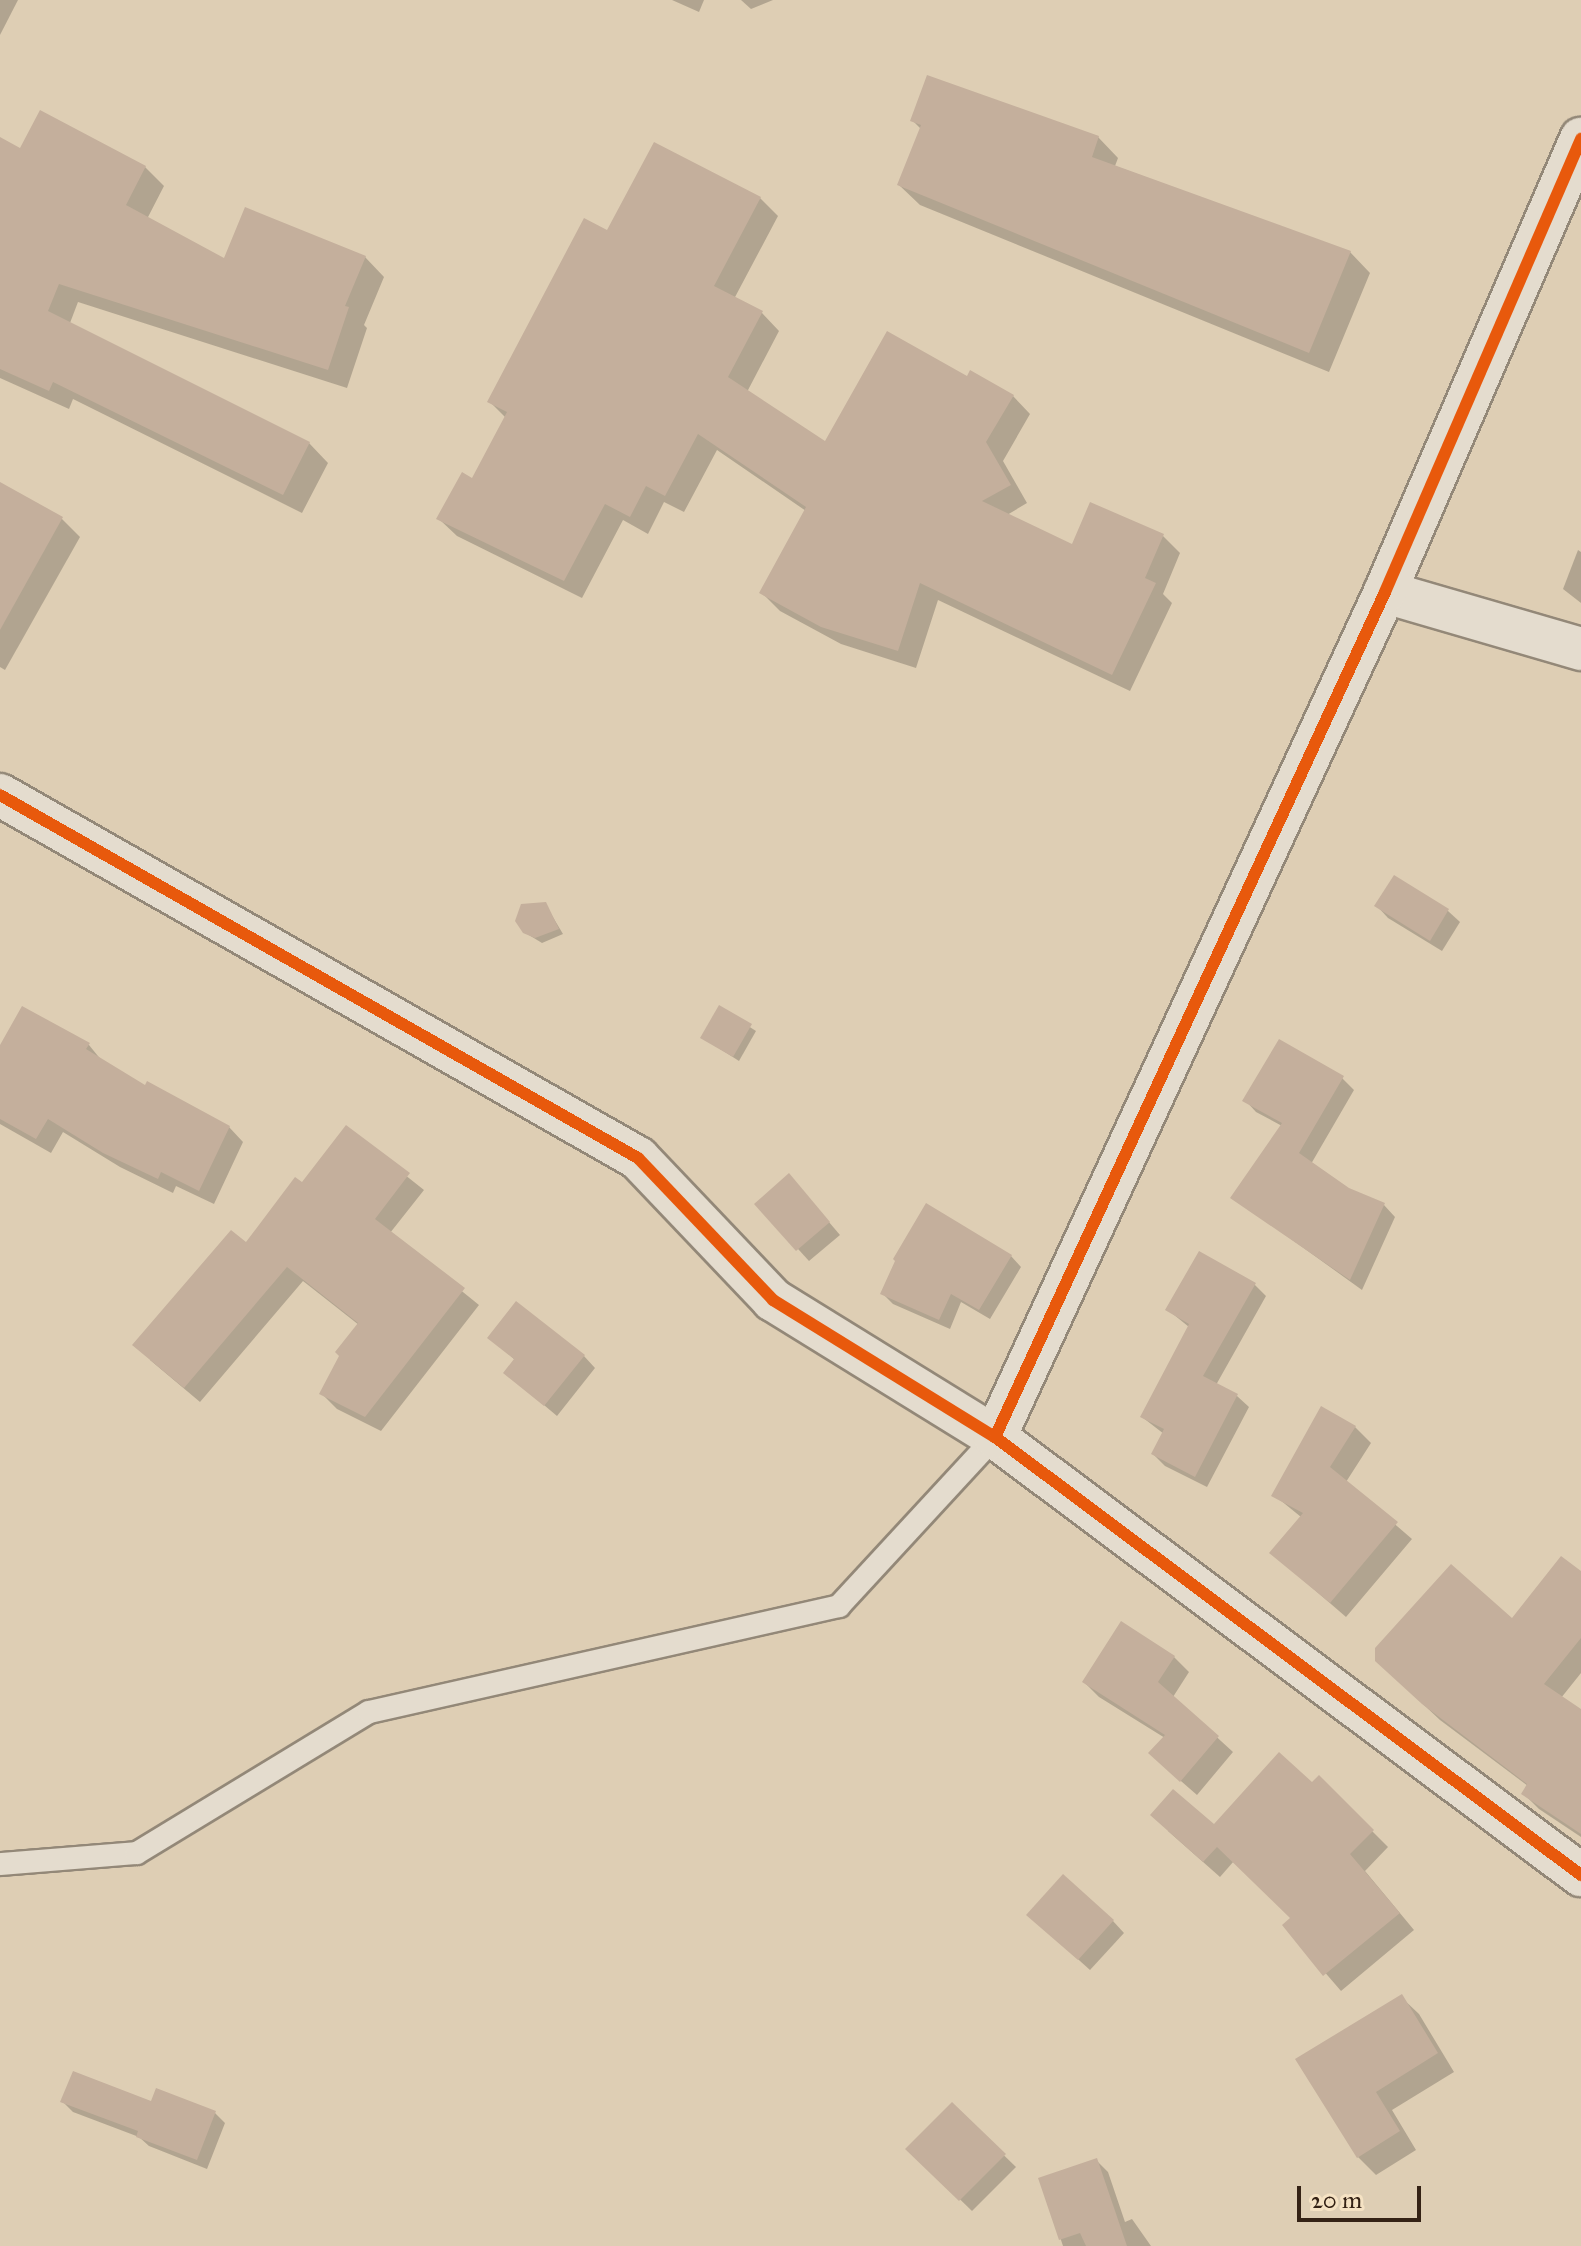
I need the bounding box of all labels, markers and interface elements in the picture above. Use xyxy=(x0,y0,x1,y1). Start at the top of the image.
scale bar xyxy=(1301,2170,1425,2220)
text: 20 m xyxy=(1311,2185,1362,2215)

